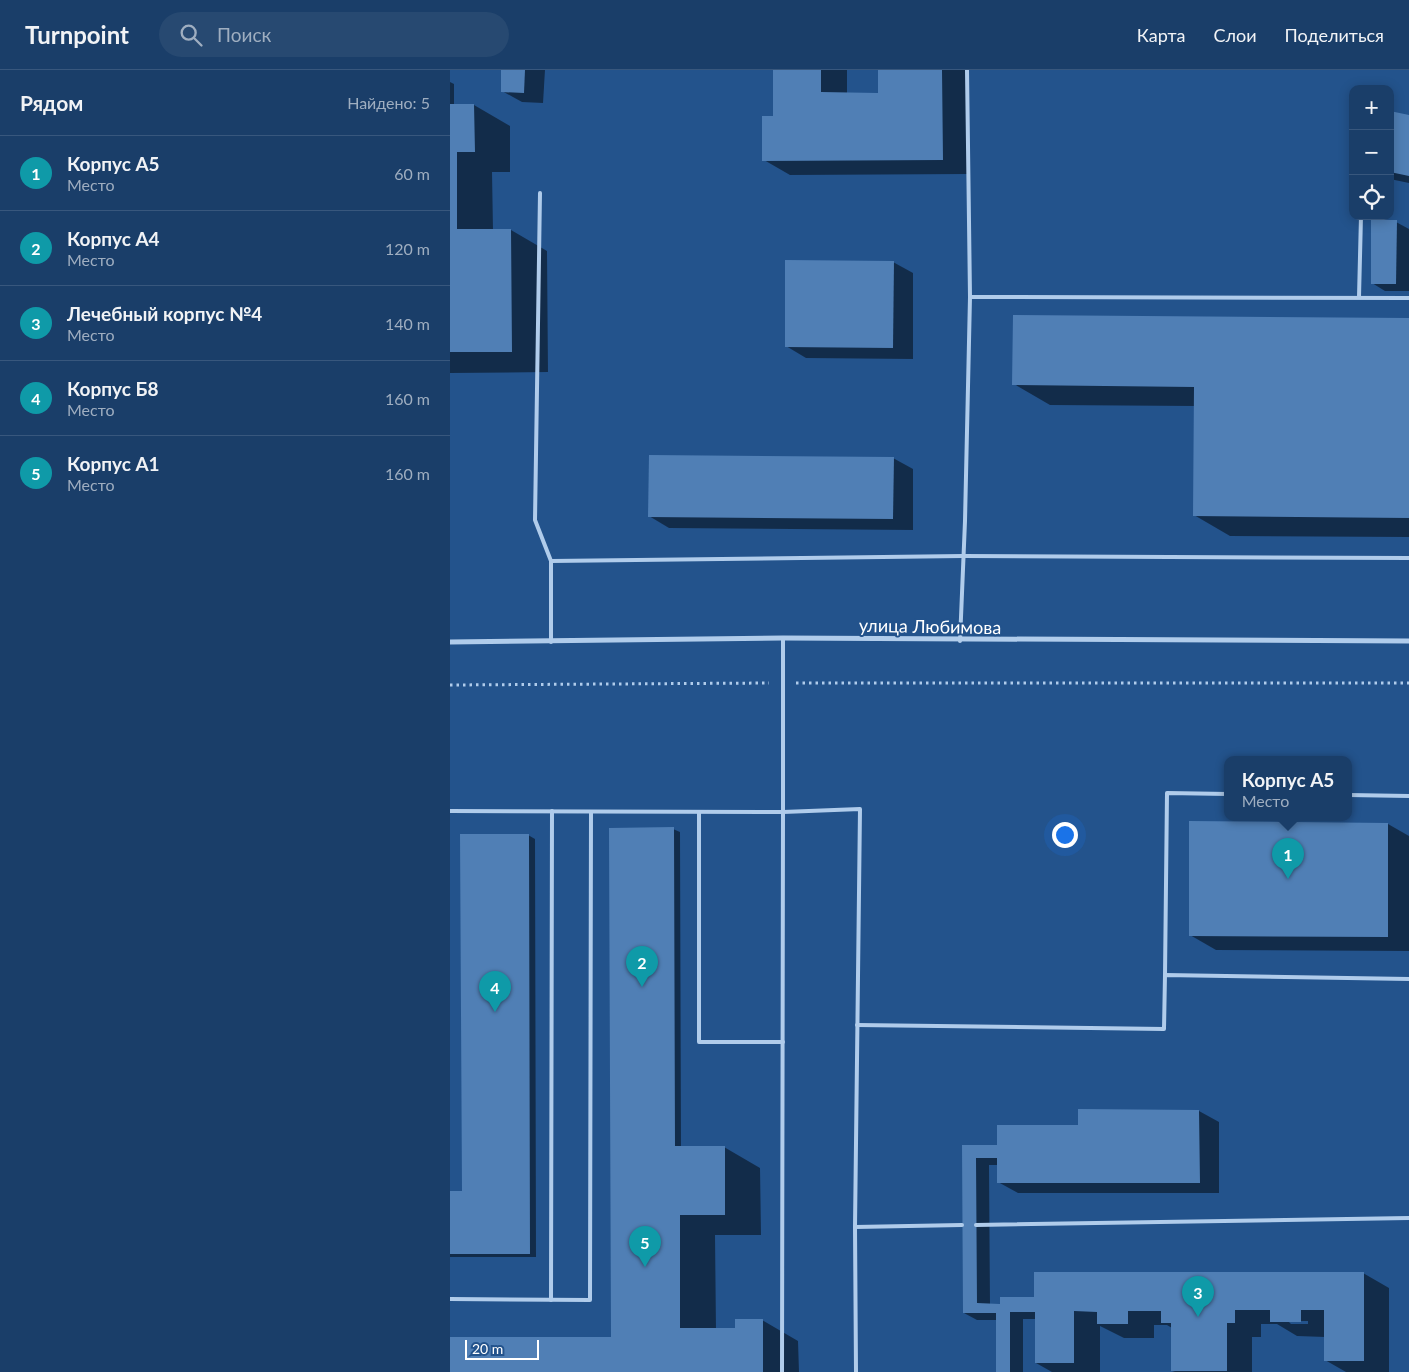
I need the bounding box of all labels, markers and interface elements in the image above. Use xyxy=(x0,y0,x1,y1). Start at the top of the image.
search box xyxy=(159,12,509,57)
text: Turnpoint xyxy=(25,20,129,49)
icon: search xyxy=(177,21,205,49)
text: Поиск xyxy=(217,23,271,46)
text: Карта xyxy=(1137,24,1185,46)
text: Слои xyxy=(1213,24,1257,46)
text: Поделиться xyxy=(1285,24,1384,46)
map controls xyxy=(1349,85,1394,220)
button: + xyxy=(1349,85,1394,130)
text: Рядом xyxy=(20,90,83,115)
text: Найдено: 5 xyxy=(347,93,430,112)
button: − xyxy=(1349,130,1394,175)
text: Корпус А5 xyxy=(67,152,160,175)
text: 1 xyxy=(31,164,41,183)
text: 60 m xyxy=(394,164,430,183)
text: Место xyxy=(67,175,115,194)
button: locate xyxy=(1349,175,1394,220)
text: Корпус А4 xyxy=(67,227,160,250)
text: 2 xyxy=(31,239,41,258)
text: 120 m xyxy=(385,239,430,258)
text: Место xyxy=(67,250,115,269)
text: Лечебный корпус №4 xyxy=(67,302,262,325)
text: 3 xyxy=(31,314,41,333)
text: 140 m xyxy=(385,314,430,333)
text: Место xyxy=(67,325,115,344)
text: Корпус Б8 xyxy=(67,377,158,400)
text: 4 xyxy=(31,389,41,408)
text: 160 m xyxy=(385,389,430,408)
text: Место xyxy=(67,400,115,419)
text: Корпус А1 xyxy=(67,452,160,475)
text: 5 xyxy=(31,464,41,483)
text: 160 m xyxy=(385,464,430,483)
text: Место xyxy=(67,475,115,494)
street label: улица Любимова xyxy=(859,614,1001,638)
popup xyxy=(1224,756,1352,821)
text: Корпус А5 xyxy=(1242,768,1334,791)
text: Место xyxy=(1242,791,1289,810)
your location xyxy=(1052,822,1078,848)
pin: 1 xyxy=(1272,838,1304,879)
pin: 2 xyxy=(626,946,658,987)
pin: 4 xyxy=(479,971,511,1012)
pin: 5 xyxy=(629,1226,661,1267)
pin: 3 xyxy=(1182,1276,1214,1317)
scale bar xyxy=(465,1337,539,1360)
text: 20 m xyxy=(472,1340,503,1357)

